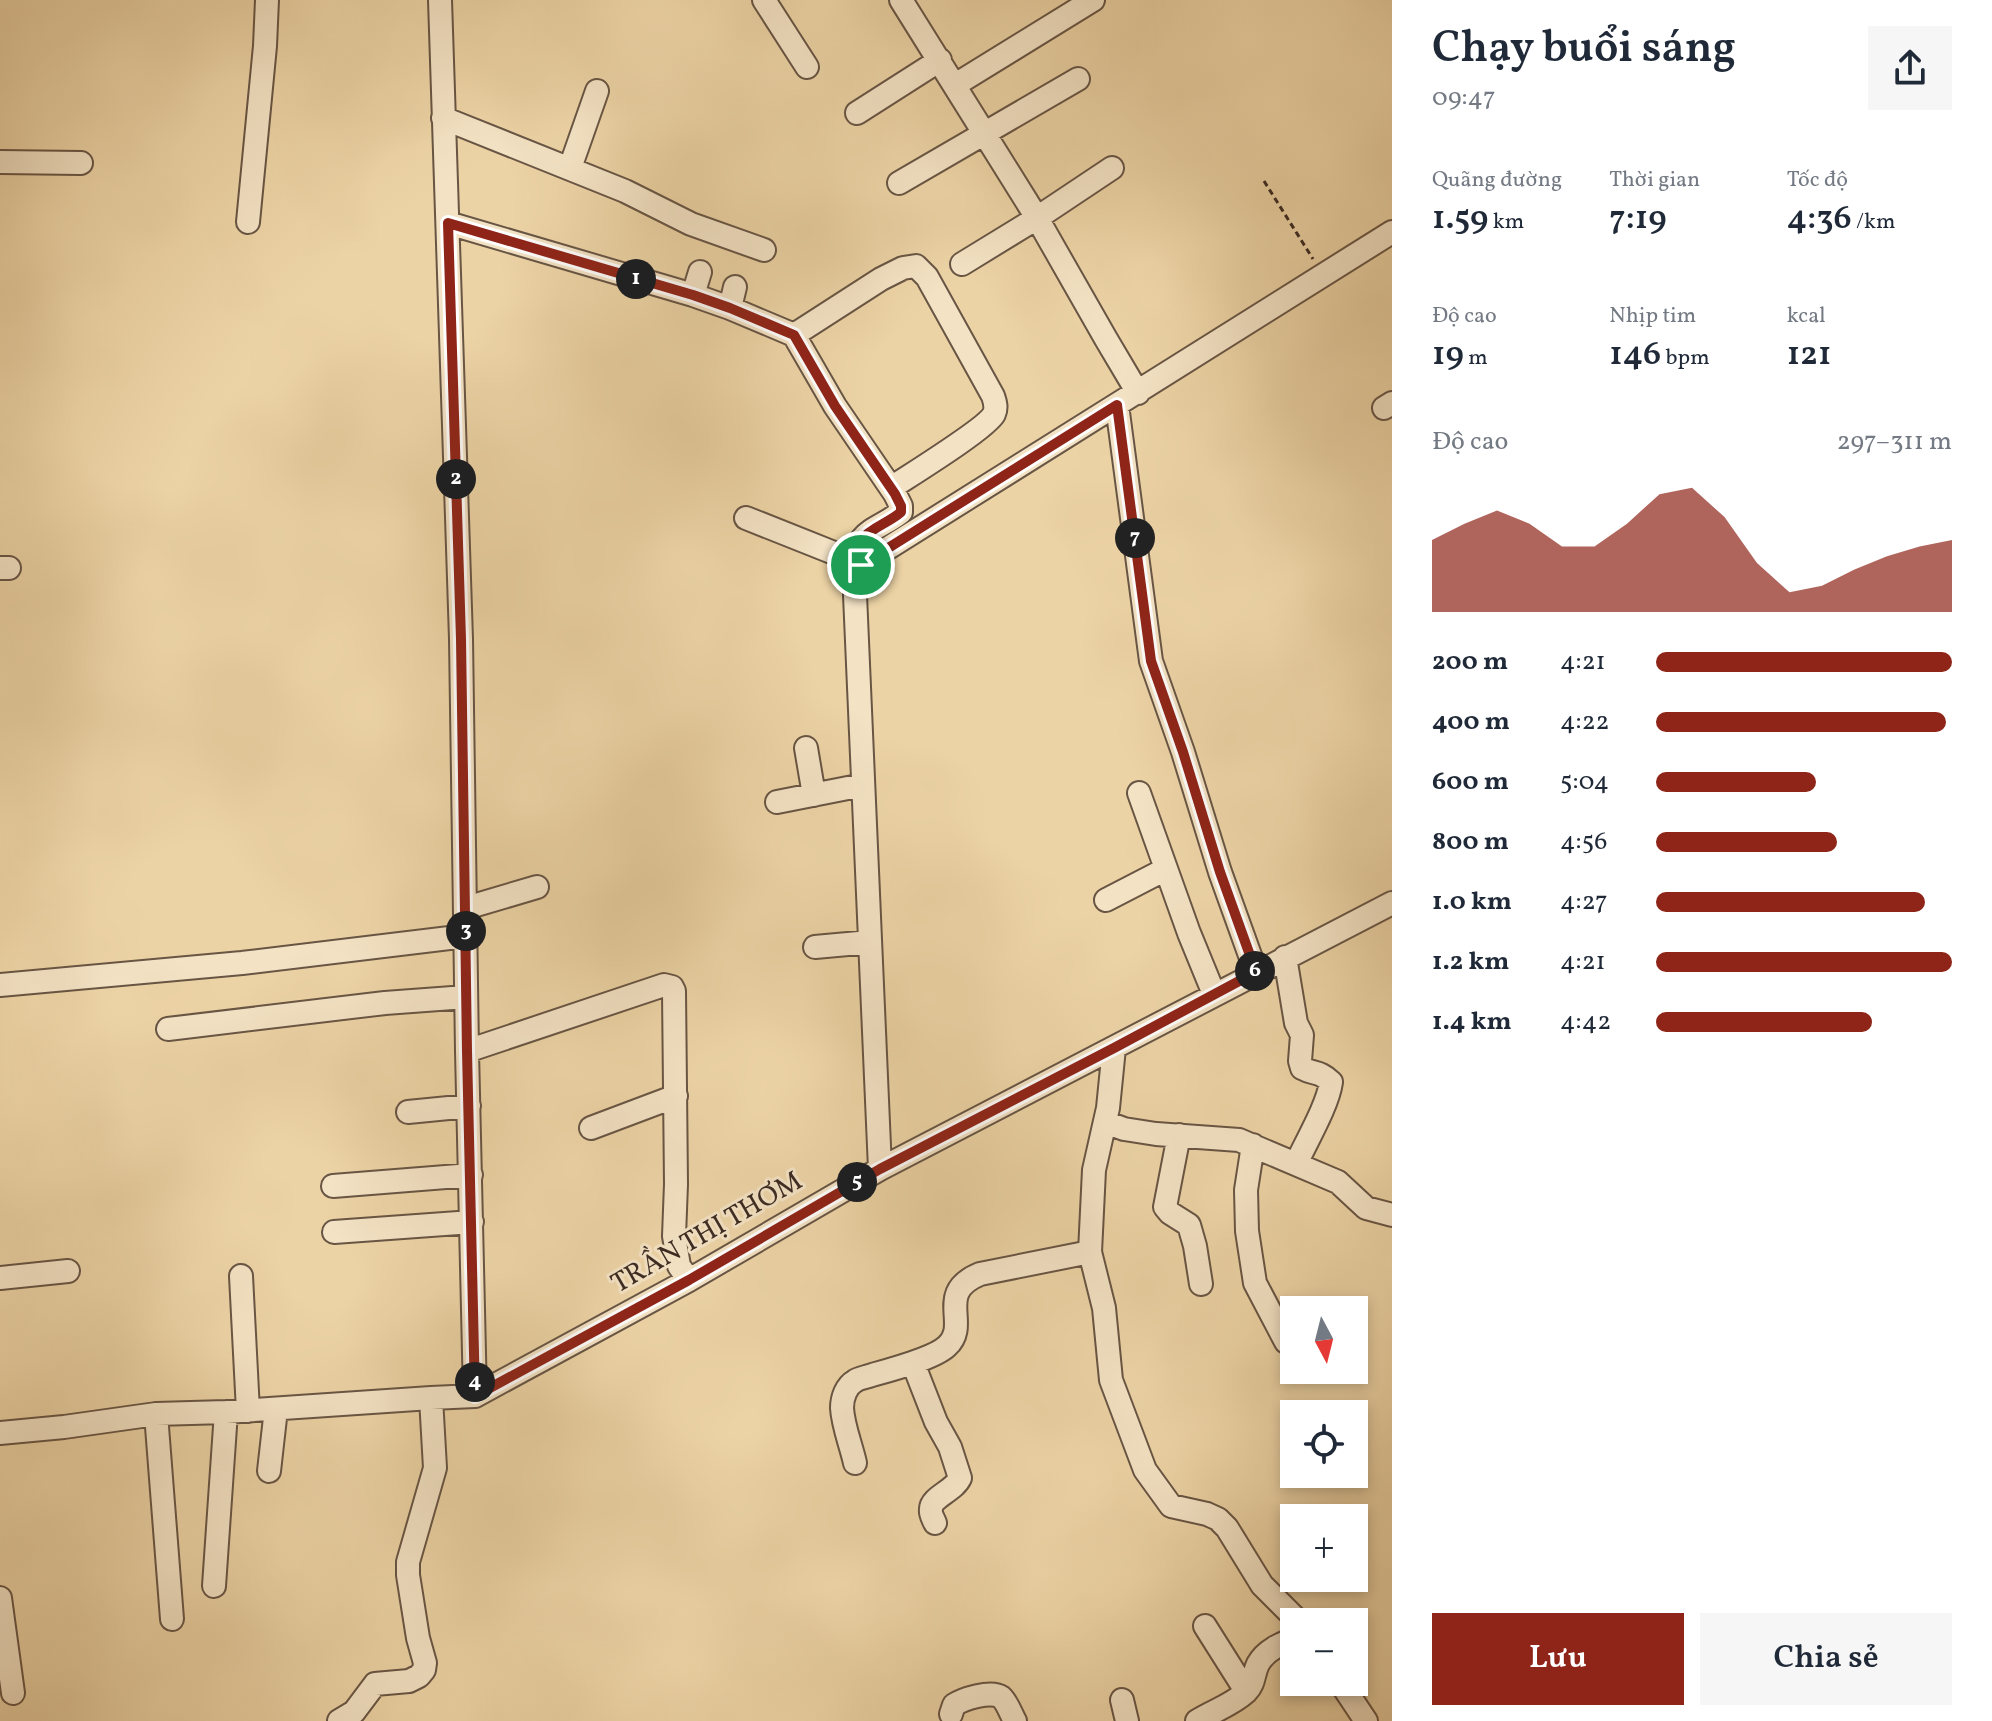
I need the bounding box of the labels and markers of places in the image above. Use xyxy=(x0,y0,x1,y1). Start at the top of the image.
pin: 1 xyxy=(616,259,656,299)
pin: 2 xyxy=(436,459,476,499)
pin: 7 xyxy=(1115,518,1155,558)
pin xyxy=(827,531,895,599)
pin: 3 xyxy=(446,911,486,951)
pin: 6 xyxy=(1235,951,1275,991)
pin: 5 xyxy=(837,1162,877,1202)
pin: 4 xyxy=(455,1362,495,1402)

